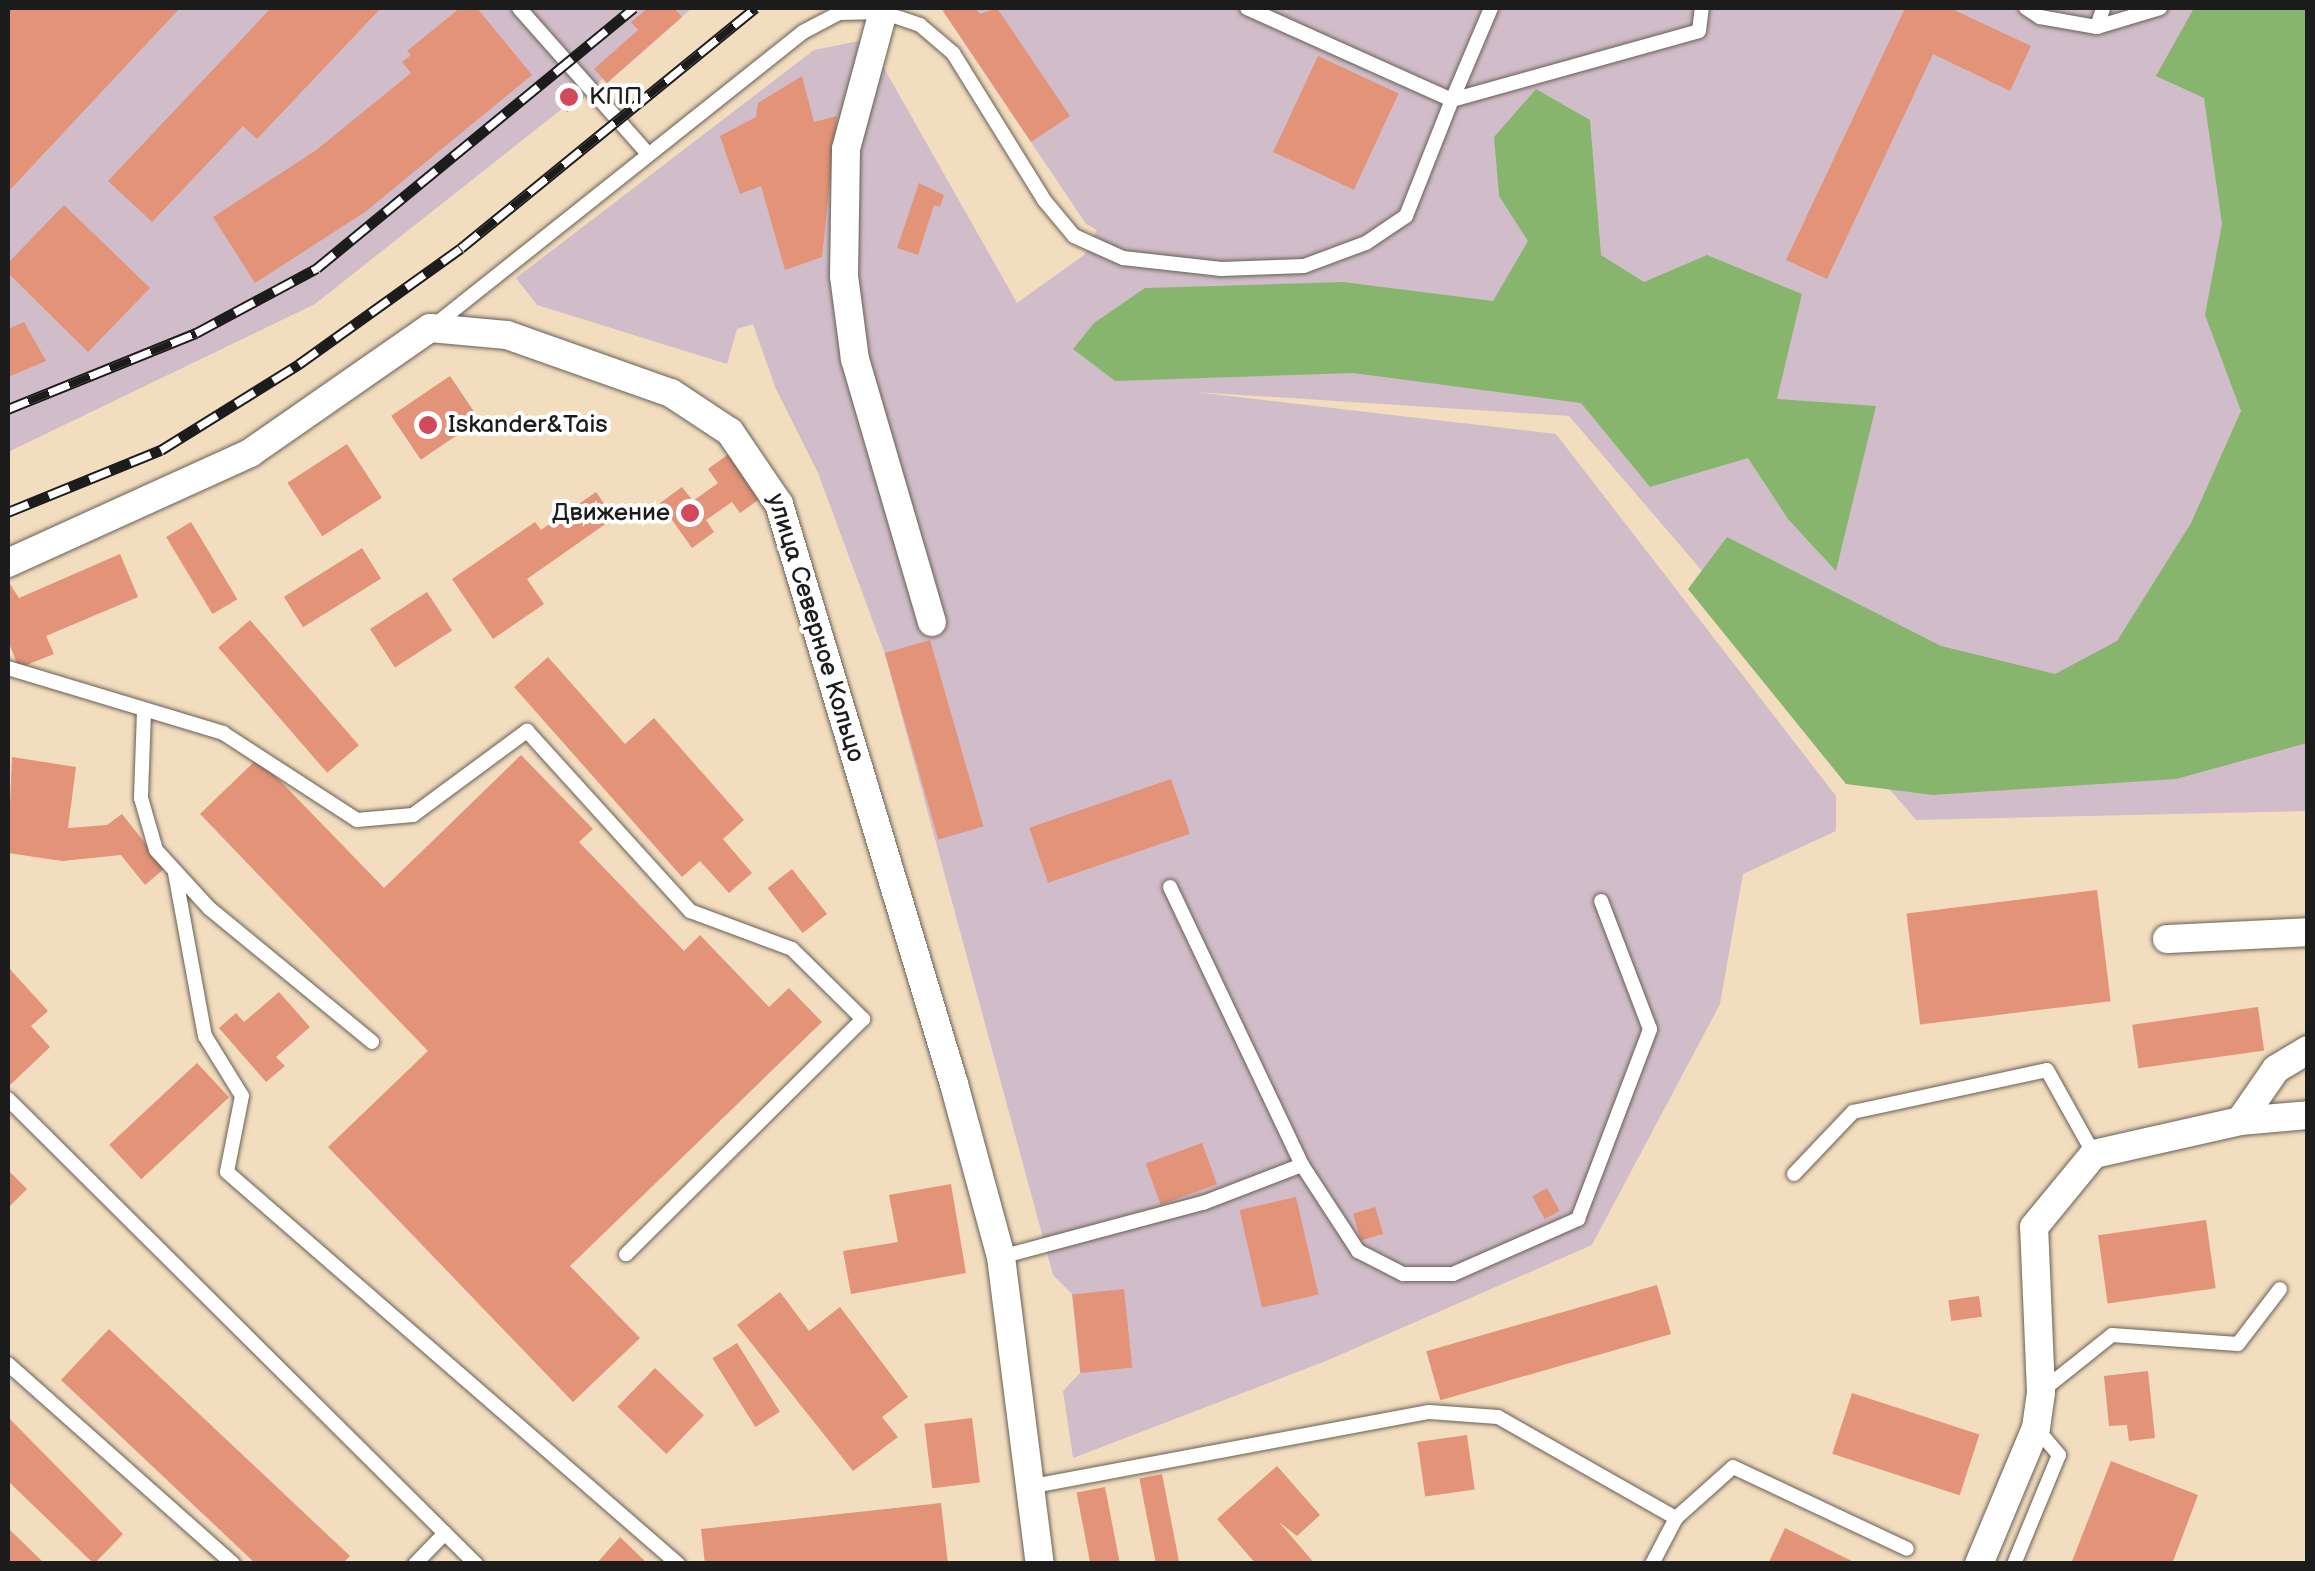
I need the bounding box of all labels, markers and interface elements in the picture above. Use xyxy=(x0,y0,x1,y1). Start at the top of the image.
place label: КПП xyxy=(589,82,643,112)
marker: КПП xyxy=(558,86,580,108)
place label: Iskander&Tais xyxy=(448,410,608,440)
marker: Iskander&Tais xyxy=(417,414,439,436)
street label: улица Северное Кольцо xyxy=(760,490,870,766)
place label: Движение xyxy=(552,498,670,528)
marker: Движение xyxy=(679,502,701,524)

